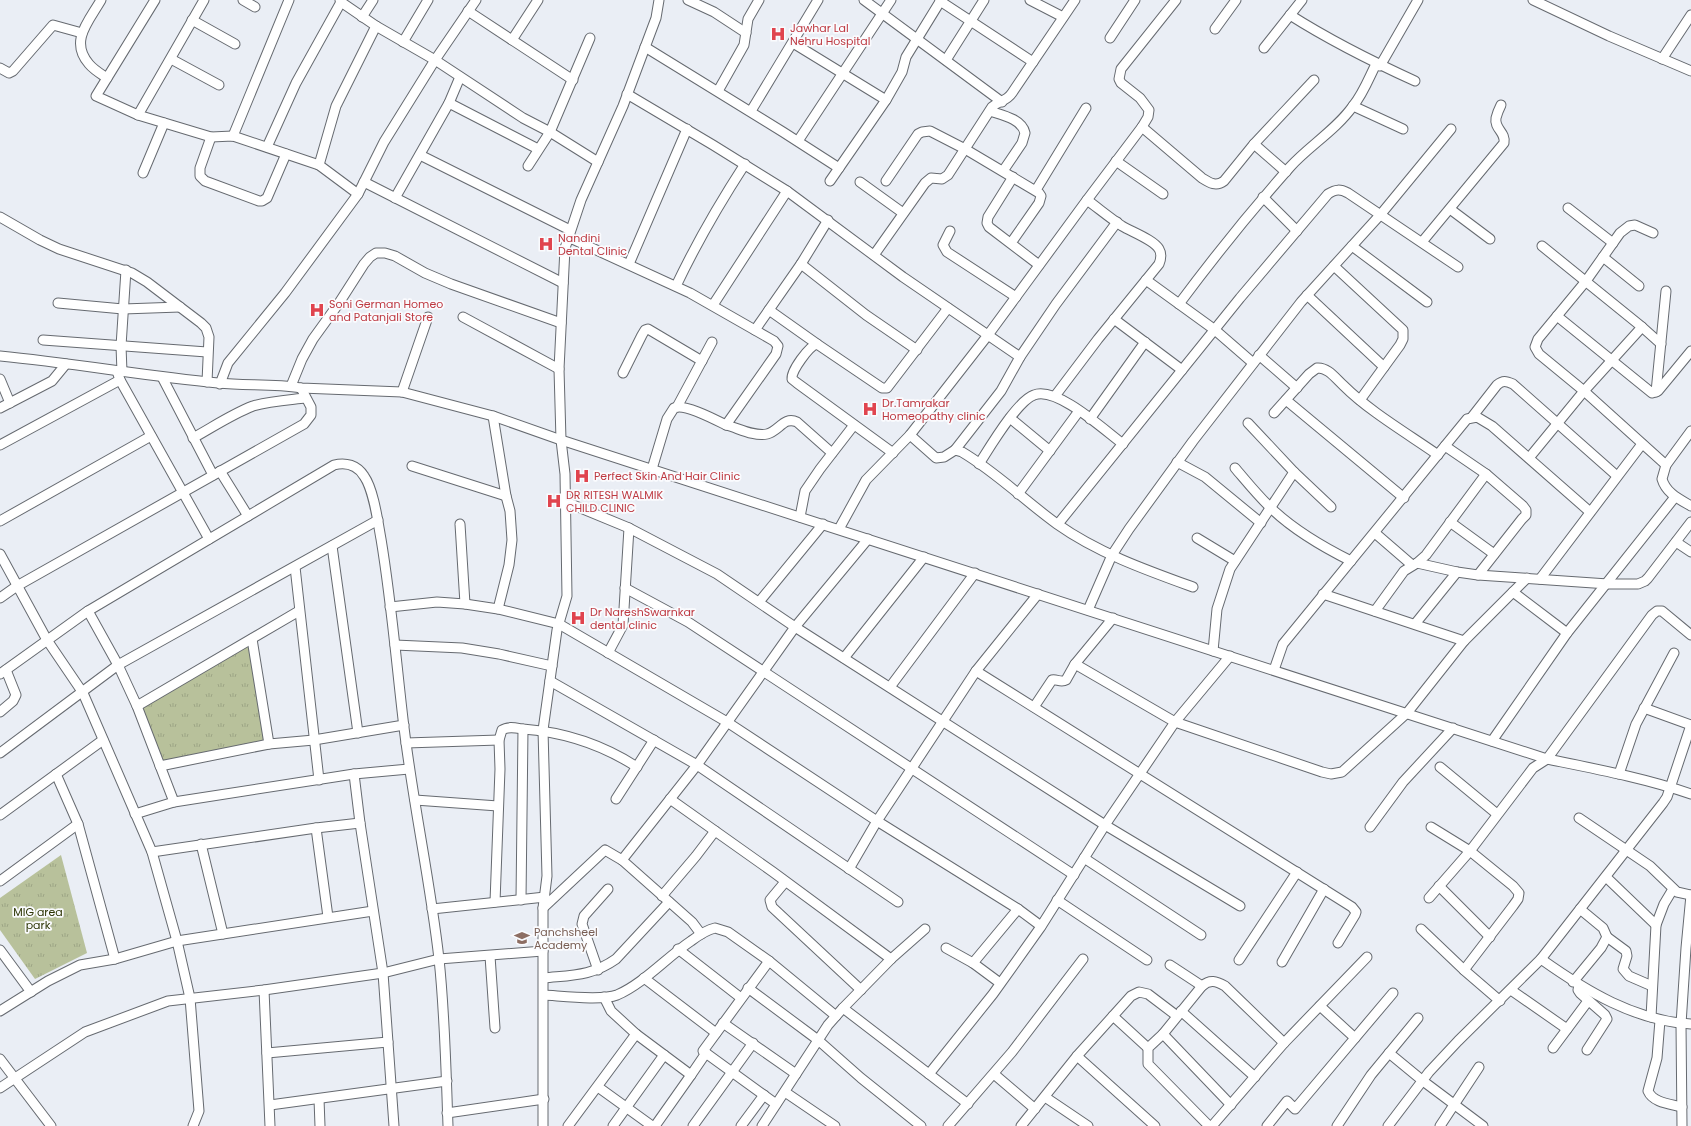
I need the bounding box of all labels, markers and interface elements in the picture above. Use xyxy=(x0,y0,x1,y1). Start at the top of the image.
place label: Jawhar Lal Nehru Hospital xyxy=(790,20,870,49)
hospital icon: Jawhar Lal Nehru Hospital xyxy=(769,25,787,43)
place label: Nandini Dental Clinic xyxy=(558,230,627,259)
hospital icon: Nandini Dental Clinic xyxy=(537,235,555,253)
place label: Soni German Homeo and Patanjali Store xyxy=(329,296,443,325)
hospital icon: Soni German Homeo and Patanjali Store xyxy=(308,301,326,319)
place label: Dr.Tamrakar Homeopathy clinic xyxy=(882,395,986,424)
hospital icon: Dr.Tamrakar Homeopathy clinic xyxy=(861,400,879,418)
hospital icon: Perfect Skin And Hair Clinic xyxy=(573,467,591,485)
place label: Perfect Skin And Hair Clinic xyxy=(594,468,740,484)
place label: DR RITESH WALMIK CHILD CLINIC xyxy=(566,487,663,516)
hospital icon: DR RITESH WALMIK CHILD CLINIC xyxy=(545,492,563,510)
place label: Dr NareshSwarnkar dental clinic xyxy=(590,604,695,633)
hospital icon: Dr NareshSwarnkar dental clinic xyxy=(569,609,587,627)
park label: MIG area park xyxy=(13,904,63,933)
place label: Panchsheel Academy xyxy=(534,924,598,953)
school or university icon: Panchsheel Academy xyxy=(513,929,531,947)

